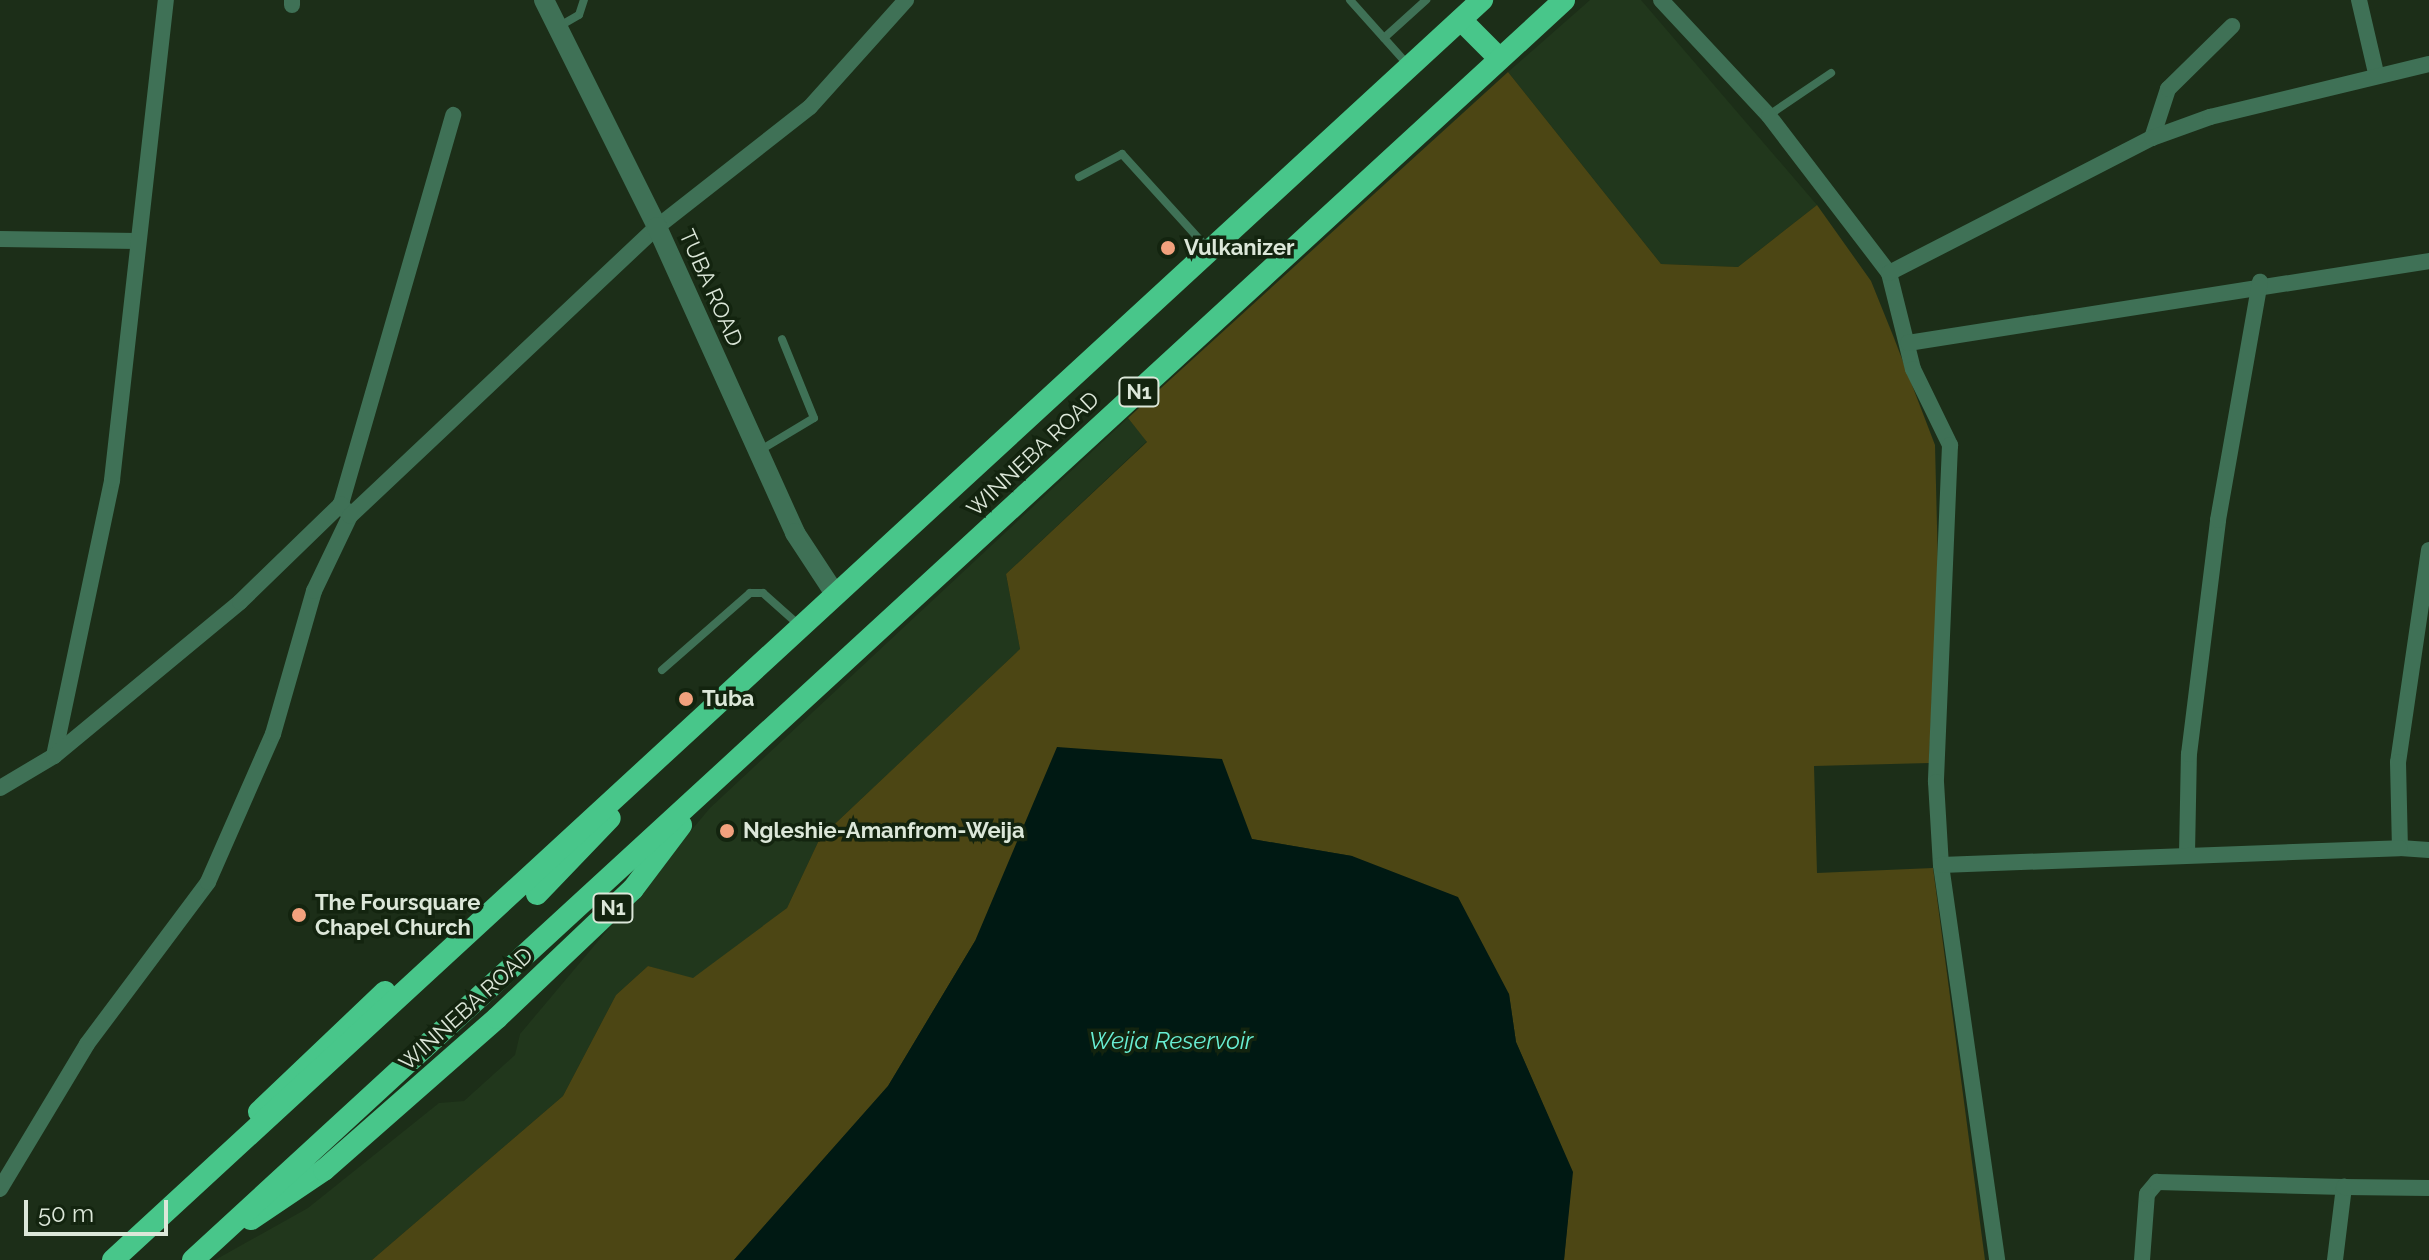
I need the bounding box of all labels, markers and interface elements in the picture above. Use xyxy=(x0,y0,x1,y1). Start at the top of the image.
street label: TUBA ROAD xyxy=(673,225,749,351)
place label: Vulkanizer xyxy=(1184,235,1295,261)
marker: Vulkanizer xyxy=(1159,239,1177,257)
road number: N1 xyxy=(1117,376,1161,408)
street label: WINNEBA ROAD xyxy=(961,386,1105,522)
place label: Tuba xyxy=(702,686,754,712)
marker: Tuba xyxy=(677,690,695,708)
place label: Ngleshie-Amanfrom-Weija xyxy=(743,818,1025,844)
marker: Ngleshie-Amanfrom-Weija xyxy=(718,822,736,840)
place label: The Foursquare Chapel Church xyxy=(315,889,480,940)
road number: N1 xyxy=(591,892,635,924)
marker: The Foursquare Chapel Church xyxy=(290,906,308,924)
street label: WINNEBA ROAD xyxy=(393,942,539,1076)
water label: Weija Reservoir xyxy=(1089,1027,1253,1055)
scale bar xyxy=(28,1184,172,1234)
text: 50 m xyxy=(38,1199,94,1228)

